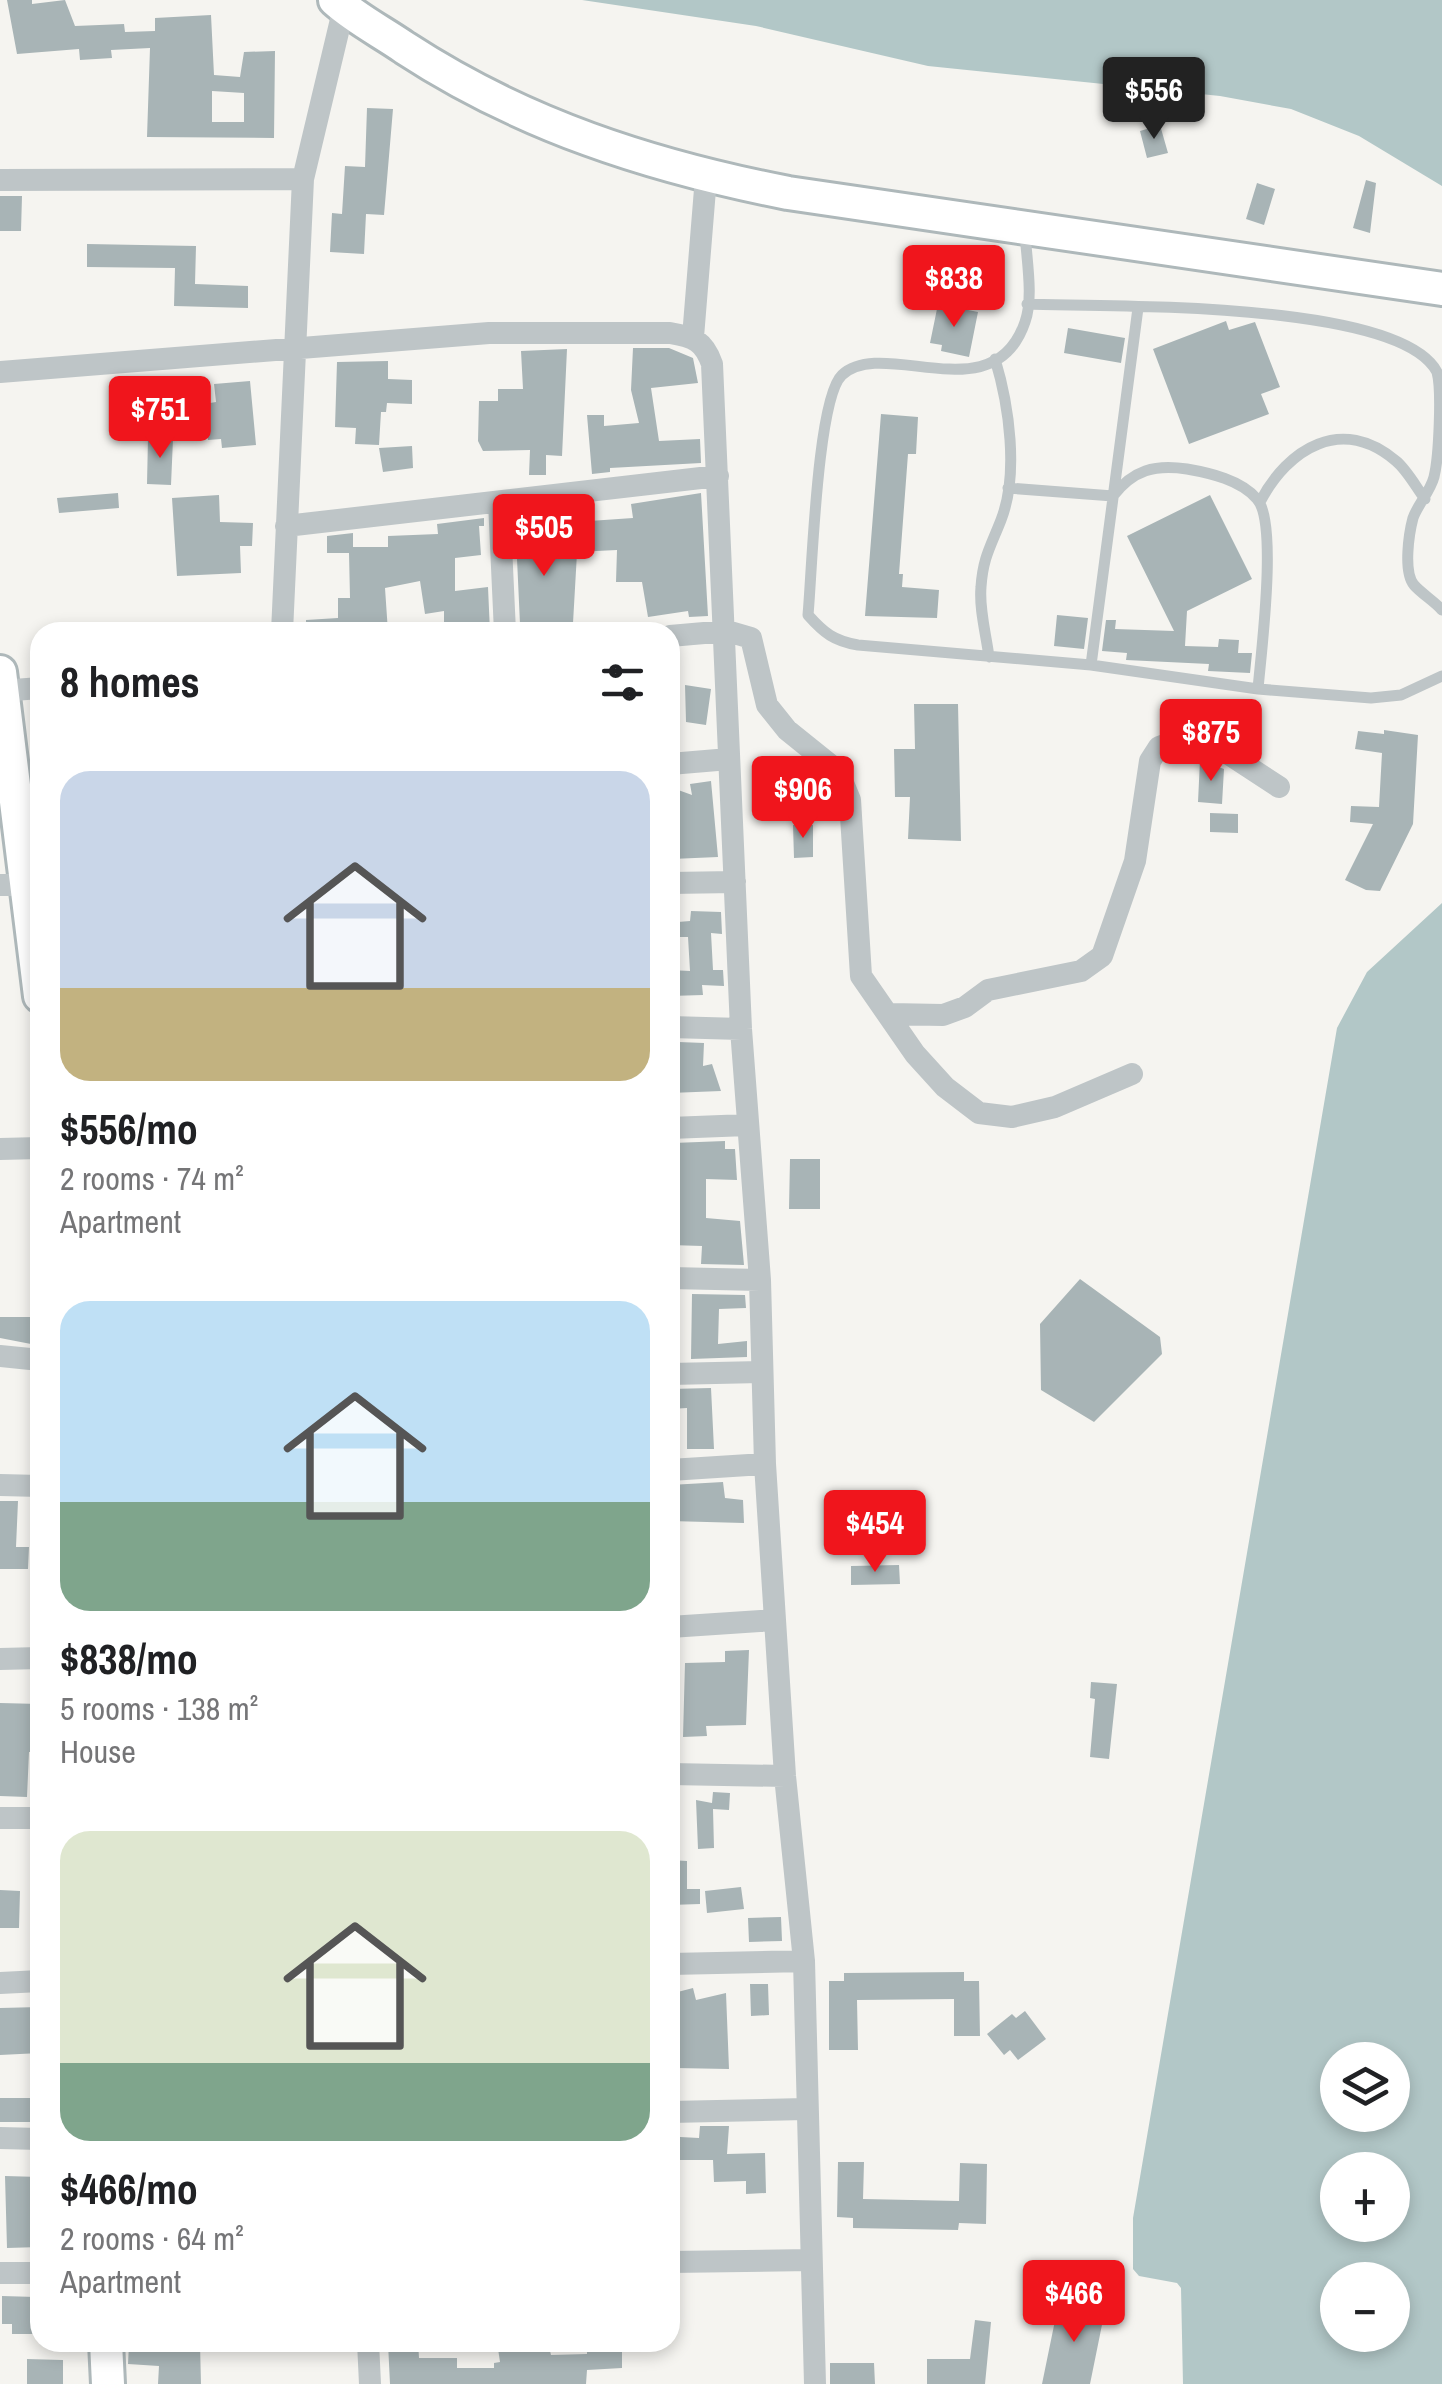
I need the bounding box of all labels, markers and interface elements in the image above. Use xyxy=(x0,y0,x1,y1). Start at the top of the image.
pin: $556 xyxy=(1095,57,1213,142)
text: $556 xyxy=(1125,68,1183,111)
pin: $838 xyxy=(895,245,1013,330)
text: $838 xyxy=(925,256,983,299)
pin: $751 xyxy=(101,376,219,461)
text: $751 xyxy=(131,387,189,430)
pin: $505 xyxy=(485,494,603,579)
text: $505 xyxy=(515,505,573,548)
text: 8 homes xyxy=(60,654,200,710)
icon: filters xyxy=(595,655,650,710)
pin: $875 xyxy=(1152,699,1270,784)
text: $875 xyxy=(1182,710,1240,753)
pin: $906 xyxy=(744,756,862,841)
text: $906 xyxy=(774,767,832,810)
icon: home xyxy=(265,836,445,1016)
text: $556/mo xyxy=(60,1101,198,1157)
text: 2 rooms · 74 m² xyxy=(60,1157,244,1200)
text: Apartment xyxy=(60,1200,181,1243)
icon: home xyxy=(265,1366,445,1546)
pin: $454 xyxy=(816,1490,934,1575)
text: $454 xyxy=(846,1501,904,1544)
text: $838/mo xyxy=(60,1631,198,1687)
text: 5 rooms · 138 m² xyxy=(60,1687,258,1730)
text: House xyxy=(60,1730,136,1773)
icon: home xyxy=(265,1896,445,2076)
map controls xyxy=(1320,2042,1410,2352)
button: layers xyxy=(1320,2042,1410,2132)
button: + xyxy=(1320,2152,1410,2242)
text: $466/mo xyxy=(60,2161,198,2217)
text: 2 rooms · 64 m² xyxy=(60,2217,244,2260)
text: Apartment xyxy=(60,2260,181,2303)
pin: $466 xyxy=(1015,2260,1133,2345)
button: − xyxy=(1320,2262,1410,2352)
text: $466 xyxy=(1045,2271,1103,2314)

